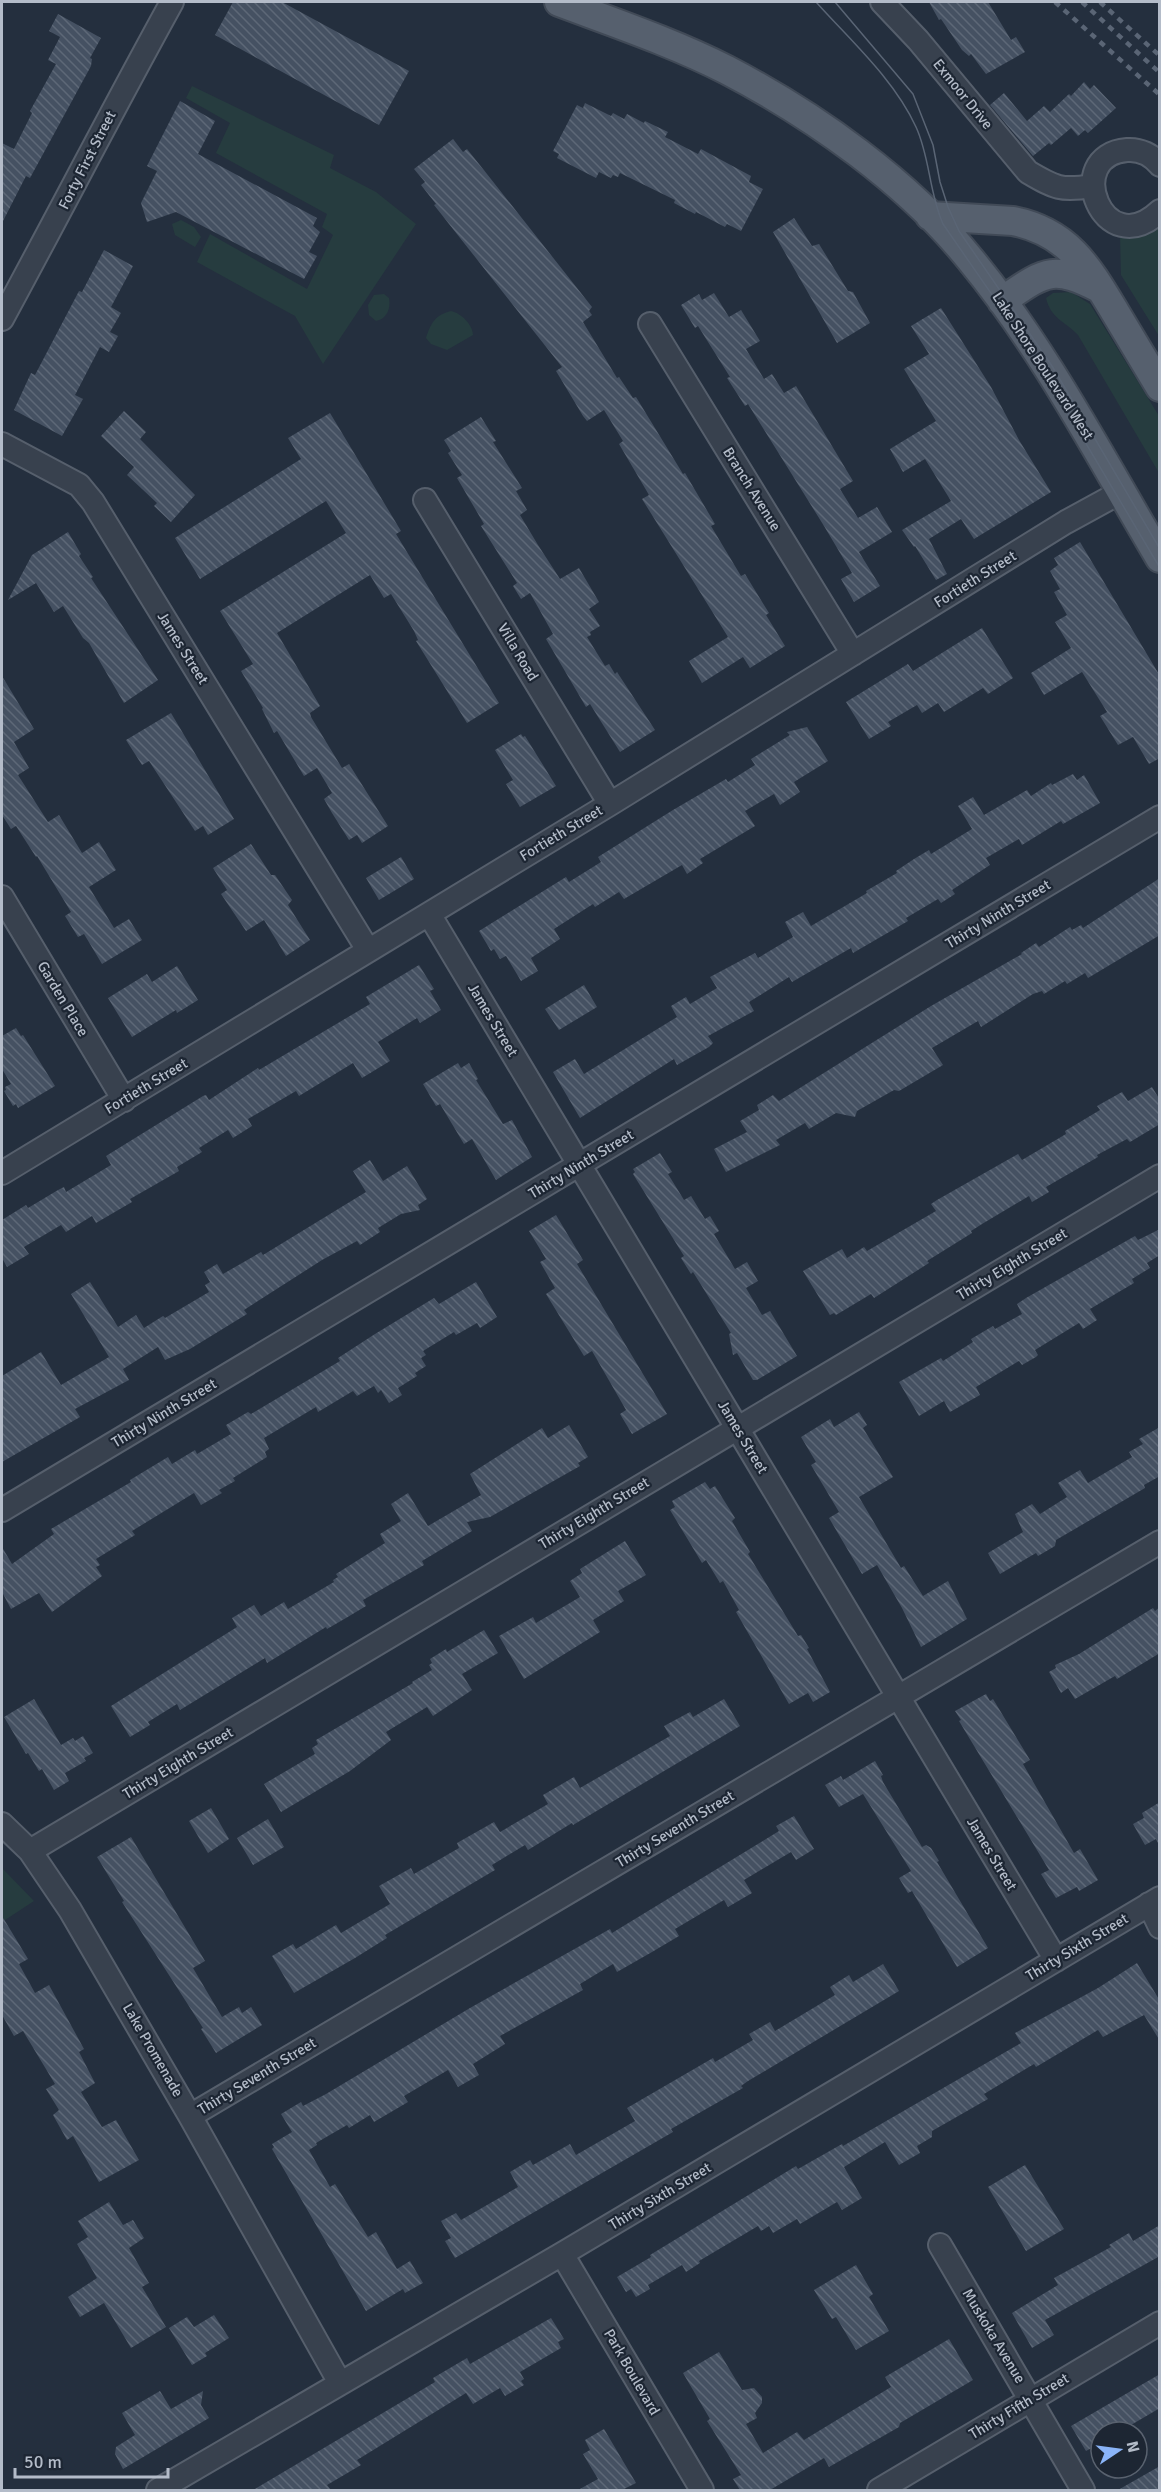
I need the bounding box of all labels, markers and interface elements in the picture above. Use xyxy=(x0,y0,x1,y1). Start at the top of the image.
street label: Exmoor Drive xyxy=(929,55,997,133)
street label: Forty First Street xyxy=(54,108,120,212)
street label: Lake Shore Boulevard West xyxy=(988,289,1098,443)
street label: Branch Avenue xyxy=(719,444,785,534)
street label: Fortieth Street xyxy=(930,547,1020,611)
street label: James Street xyxy=(154,608,212,688)
street label: Villa Road xyxy=(494,620,542,684)
street label: Fortieth Street xyxy=(516,801,606,865)
street label: Thirty Ninth Street xyxy=(942,876,1054,952)
street label: Garden Place xyxy=(34,958,92,1040)
street label: James Street xyxy=(464,980,522,1060)
street label: Fortieth Street xyxy=(101,1054,191,1118)
street label: Thirty Ninth Street xyxy=(525,1126,637,1202)
street label: Thirty Eighth Street xyxy=(954,1224,1070,1304)
street label: Thirty Ninth Street xyxy=(108,1375,220,1451)
street label: James Street xyxy=(714,1397,772,1477)
street label: Thirty Eighth Street xyxy=(536,1473,652,1553)
street label: Thirty Eighth Street xyxy=(120,1723,236,1803)
street label: Thirty Seventh Street xyxy=(613,1787,737,1871)
street label: James Street xyxy=(963,1814,1021,1894)
street label: Thirty Sixth Street xyxy=(1023,1909,1131,1985)
street label: Lake Promenade xyxy=(119,2000,187,2100)
street label: Thirty Seventh Street xyxy=(195,2034,319,2118)
street label: Thirty Sixth Street xyxy=(606,2158,714,2234)
street label: Muskoka Avenue xyxy=(959,2285,1029,2387)
street label: Park Boulevard xyxy=(600,2326,664,2418)
street label: Thirty Fifth Street xyxy=(966,2369,1072,2443)
north arrow xyxy=(1089,2420,1149,2480)
text: N xyxy=(1122,2439,1144,2455)
scale bar xyxy=(15,2441,168,2479)
text: 50 m xyxy=(24,2451,62,2473)

